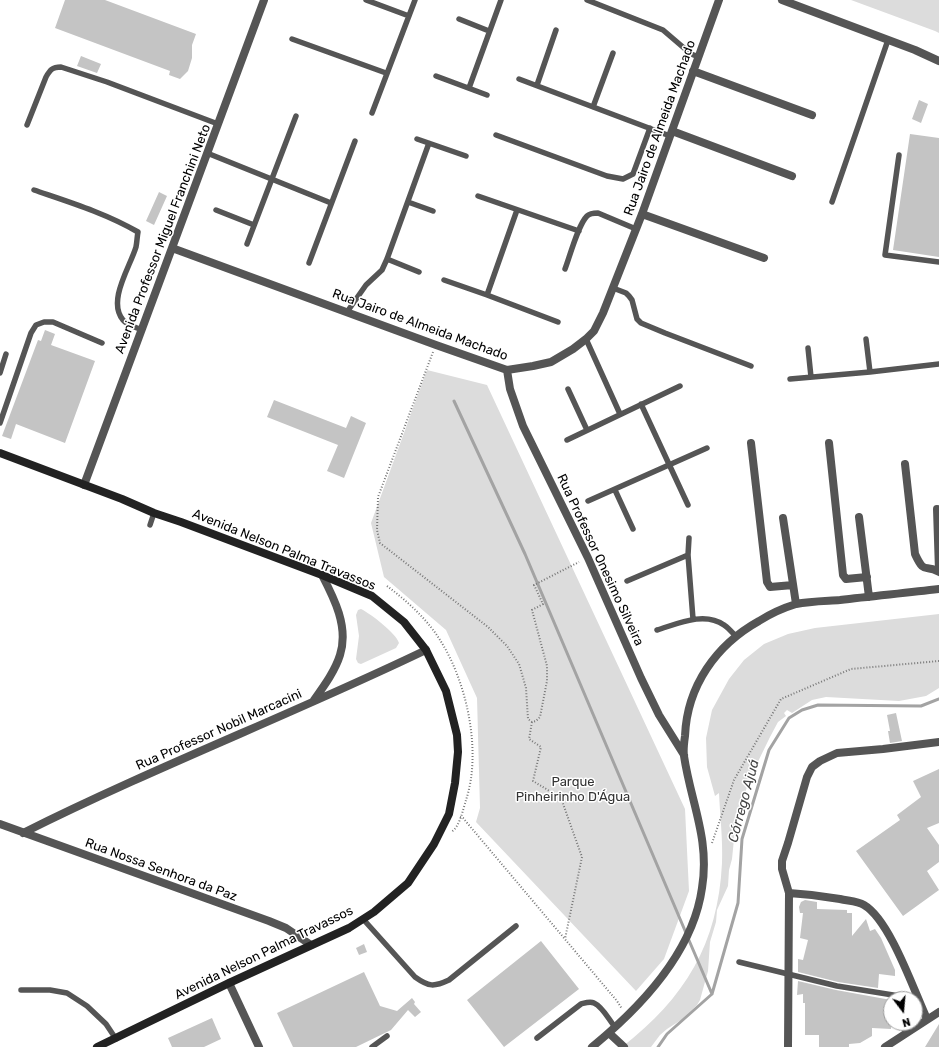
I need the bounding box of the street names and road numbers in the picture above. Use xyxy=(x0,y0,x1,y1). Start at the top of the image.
street label: Rua Jairo de Almeida Machado xyxy=(621,38,699,218)
street label: Avenida Professor Miguel Franchini Neto xyxy=(112,122,214,356)
street label: Rua Jairo de Almeida Machado xyxy=(330,286,510,364)
street label: Rua Professor Onesimo Silveira xyxy=(553,472,647,648)
street label: Avenida Nelson Palma Travassos xyxy=(190,506,378,594)
street label: Rua Professor Nobil Marcacini xyxy=(134,686,304,774)
street label: Rua Nossa Senhora da Paz xyxy=(83,835,239,905)
street label: Avenida Nelson Palma Travassos xyxy=(172,903,356,1003)

